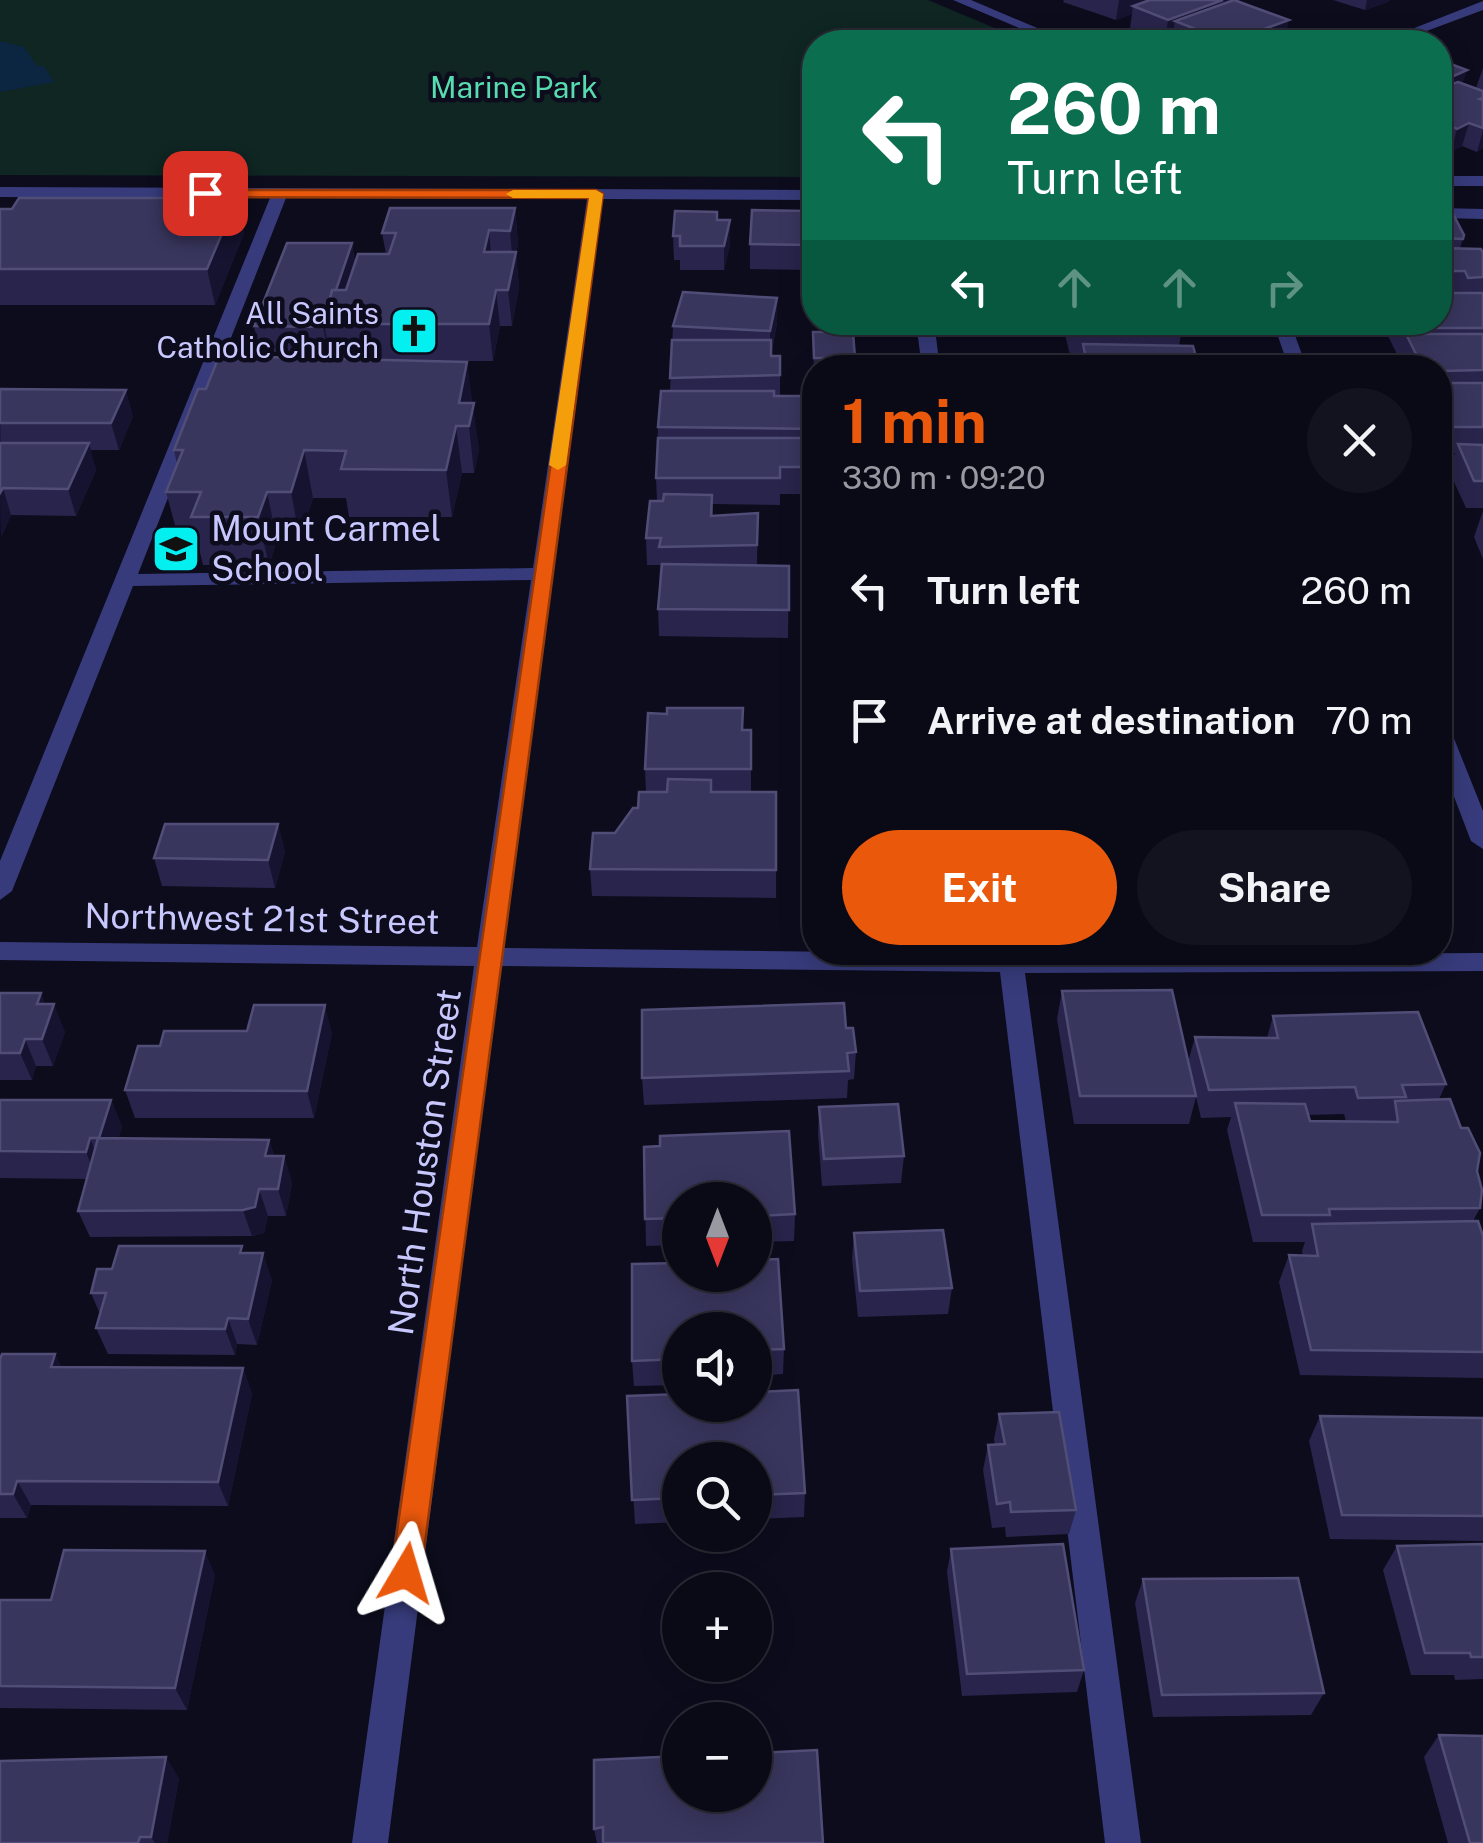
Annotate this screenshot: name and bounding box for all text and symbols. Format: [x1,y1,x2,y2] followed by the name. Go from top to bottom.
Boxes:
[1007,67,1221,150] text: 260 m
[430,69,598,105] park label: Marine Park
[842,70,972,200] icon: left
[163,151,248,236] pin
[1007,151,1183,204] text: Turn left
[178,166,233,221] icon: arrive
[942,260,997,315] icon: left
[1047,260,1102,315] icon: ahead
[1152,260,1207,315] icon: ahead
[1257,260,1312,315] icon: right
[156,295,379,365] place label: All Saints Catholic Church
[388,305,440,357] church icon: All Saints Catholic Church
[842,386,987,457] text: 1 min
[1307,388,1412,493] button: close
[842,459,1046,496] text: 330 m · 09:20
[211,508,441,589] place label: Mount Carmel School
[150,523,202,575] school or university icon: Mount Carmel School
[842,563,897,618] icon: left
[927,568,1081,613] text: Turn left
[1301,568,1412,613] text: 260 m
[842,693,897,748] icon: arrive
[927,698,1295,743] text: Arrive at destination
[1325,698,1413,743] text: 70 m
[842,830,1117,945] button: Exit
[1137,830,1412,945] button: Share
[84,895,440,942] street label: Northwest 21st Street
[380,986,469,1338] street label: North Houston Street
[662,1182,772,1292] north arrow
[662,1182,772,1812] map controls
[662,1312,772,1422] button: sound
[662,1442,772,1552] button: search
[354,1521,458,1625] position arrow
[662,1572,772,1682] button: +
[662,1702,772,1812] button: −

